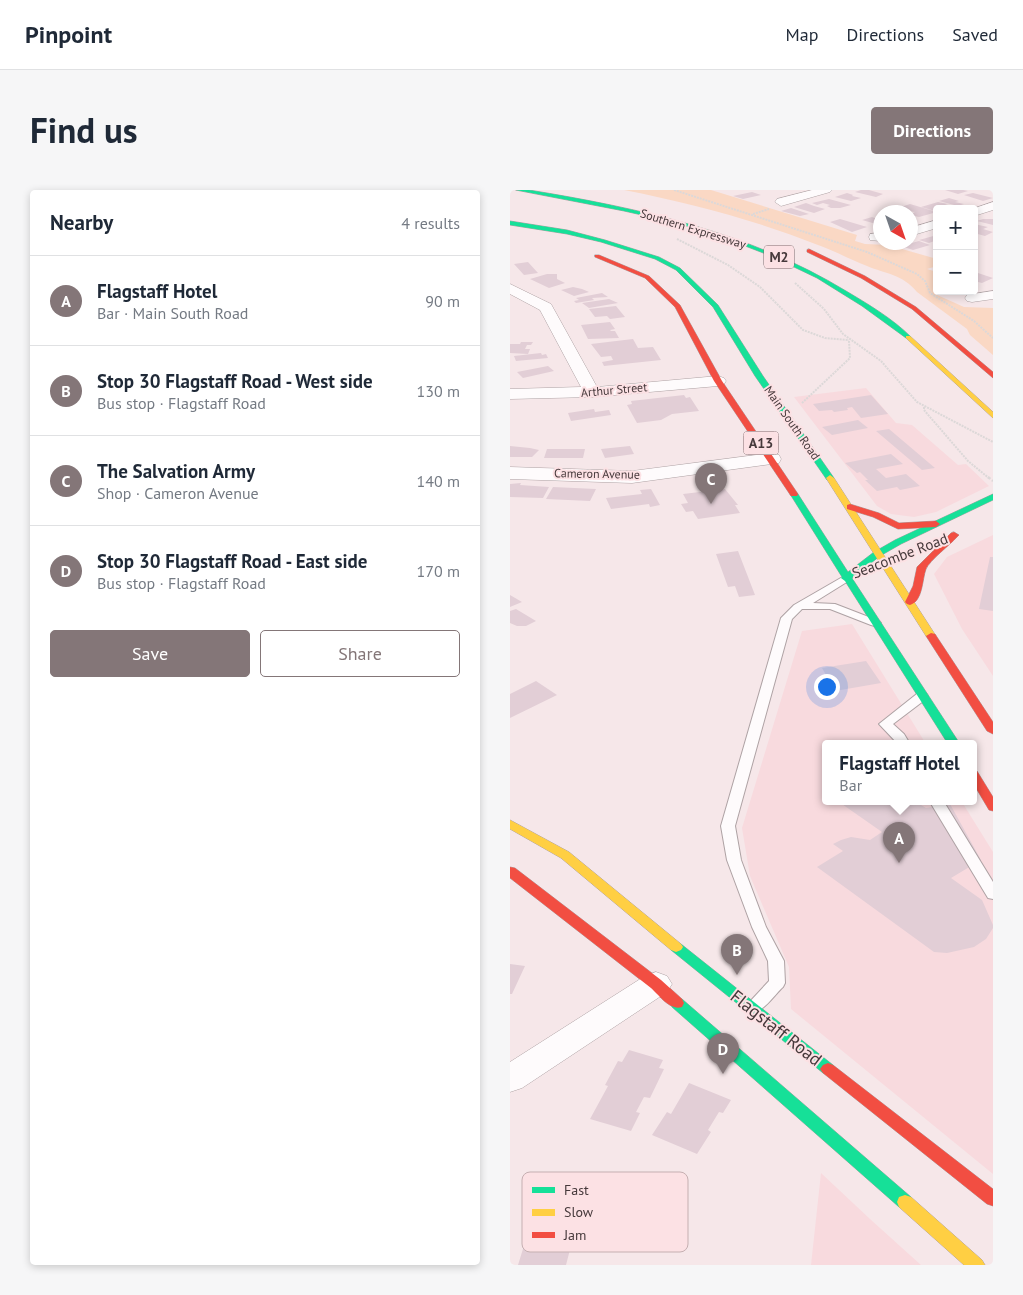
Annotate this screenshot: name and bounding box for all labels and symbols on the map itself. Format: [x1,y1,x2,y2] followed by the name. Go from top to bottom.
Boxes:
[639,205,748,252] street label: Southern Expressway
[873,205,918,250] north arrow
[764,246,794,268] road number: M2
[580,379,648,400] street label: Arthur Street
[761,383,823,463] street label: Main South Road
[744,432,778,454] road number: A13
[695,463,727,504] pin: C
[554,465,640,482] street label: Cameron Avenue
[849,529,950,583] street label: Seacombe Road
[814,674,840,700] your location
[883,822,915,863] pin: A
[721,934,753,975] pin: B
[726,985,827,1071] street label: Flagstaff Road
[707,1033,739,1074] pin: D
[522,1172,688,1252] legend
[564,1181,589,1199] text: Fast
[564,1203,594,1221] text: Slow
[563,1226,586,1244] text: Jam

